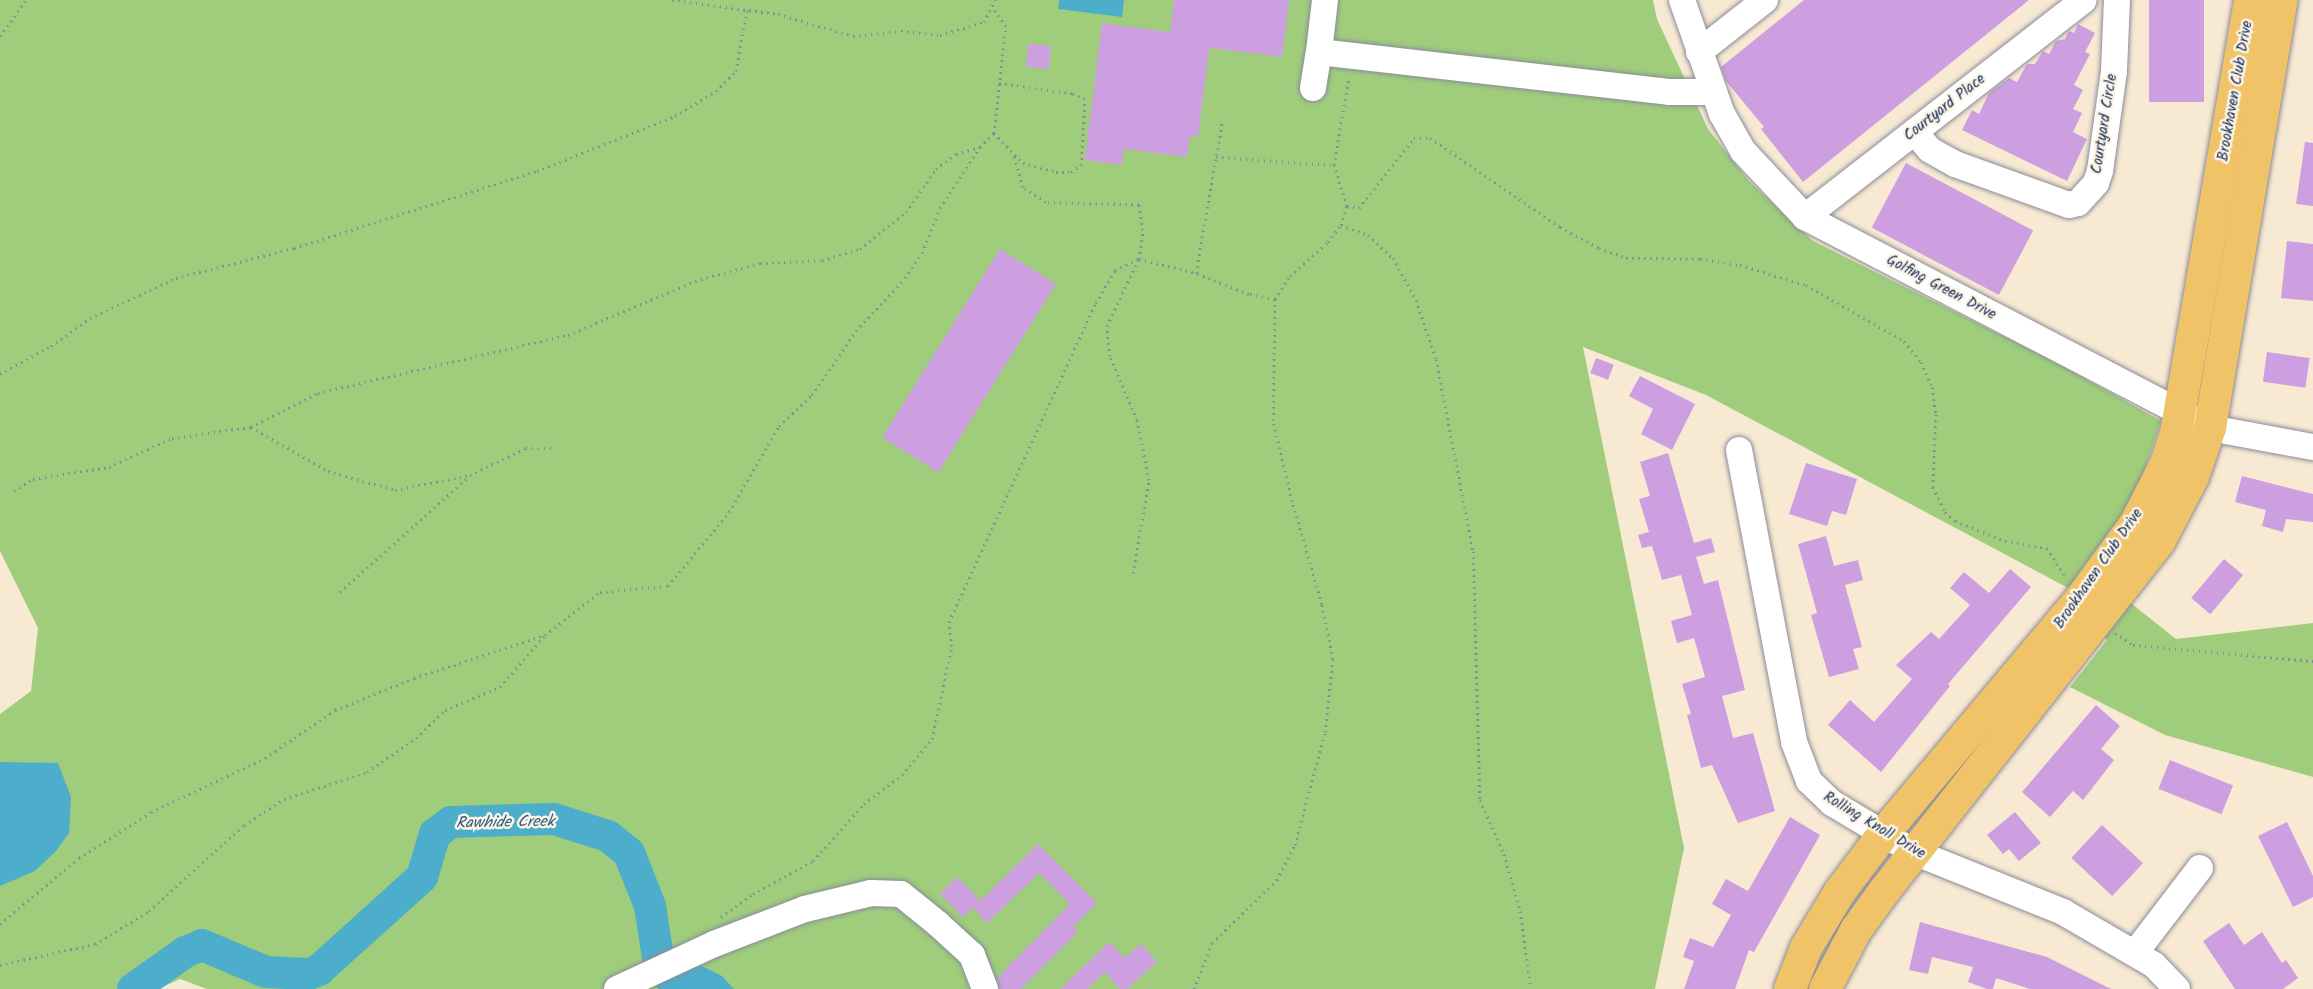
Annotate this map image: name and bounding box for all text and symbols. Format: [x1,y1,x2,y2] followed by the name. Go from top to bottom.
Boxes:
[2215,19,2257,163] street label: Brookhaven Club Drive
[1901,71,1989,145] street label: Courtyard Place
[2088,73,2122,175] street label: Courtyard Circle
[1883,252,1999,324] street label: Golfing Green Drive
[2051,506,2147,632] street label: Brookhaven Club Drive
[1820,788,1928,864] street label: Rolling Knoll Drive
[456,813,554,833] water label: Rawhide Creek

